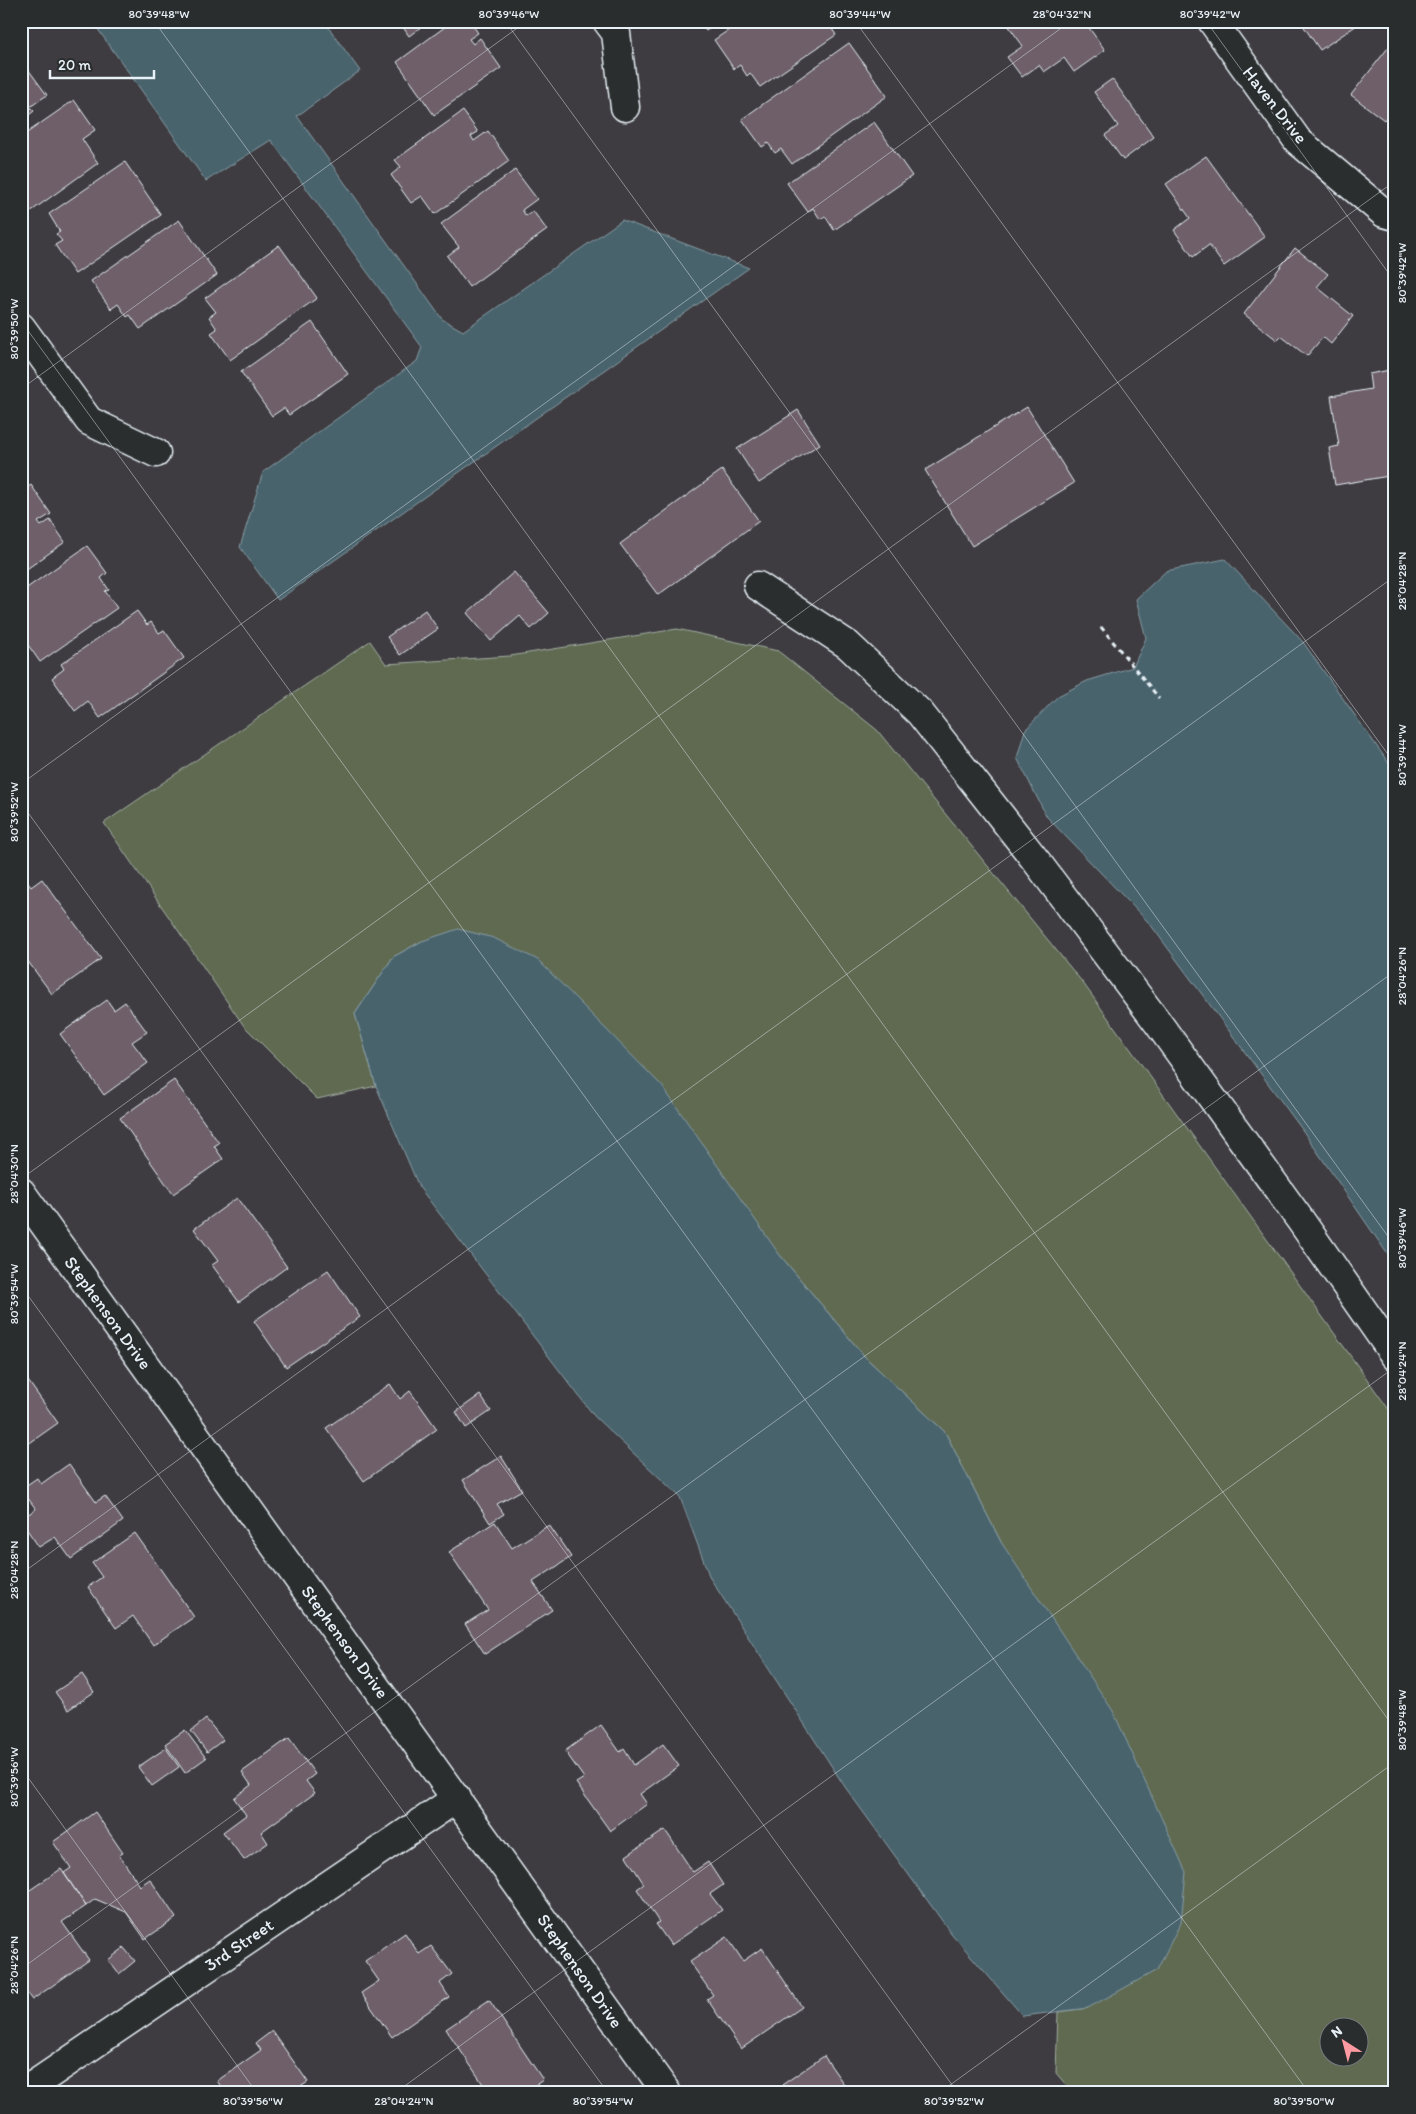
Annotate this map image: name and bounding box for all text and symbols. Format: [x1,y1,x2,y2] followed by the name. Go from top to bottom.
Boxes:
[129,7,190,21] text: 80°39'48"W
[479,7,539,21] text: 80°39'46"W
[829,7,891,21] text: 80°39'44"W
[1033,7,1091,21] text: 28°04'32"N
[1180,7,1240,21] text: 80°39'42"W
[50,48,154,80] scale bar
[58,56,92,74] text: 20 m
[1238,62,1312,148] street label: Haven Drive
[1395,243,1409,303] text: 80°39'42"W
[7,299,21,359] text: 80°39'50"W
[1395,552,1409,610] text: 28°04'28"N
[1395,724,1409,786] text: 80°39'44"W
[7,782,21,842] text: 80°39'52"W
[1395,947,1409,1005] text: 28°04'26"N
[7,1144,21,1204] text: 28°04'30"N
[1395,1208,1409,1268] text: 80°39'46"W
[60,1252,156,1374] street label: Stephenson Drive
[7,1264,21,1324] text: 80°39'54"W
[1395,1341,1409,1401] text: 28°04'24"N
[7,1541,21,1599] text: 28°04'28"N
[297,1581,393,1703] street label: Stephenson Drive
[1395,1690,1409,1751] text: 80°39'48"W
[7,1747,21,1807] text: 80°39'56"W
[532,1910,628,2032] street label: Stephenson Drive
[200,1914,278,1976] street label: 3rd Street
[7,1936,21,1994] text: 28°04'26"N
[1318,2016,1368,2066] north arrow
[1328,2022,1345,2042] text: N
[223,2094,283,2108] text: 80°39'56"W
[374,2094,434,2108] text: 28°04'24"N
[573,2094,633,2108] text: 80°39'54"W
[924,2094,984,2108] text: 80°39'52"W
[1274,2094,1334,2108] text: 80°39'50"W

